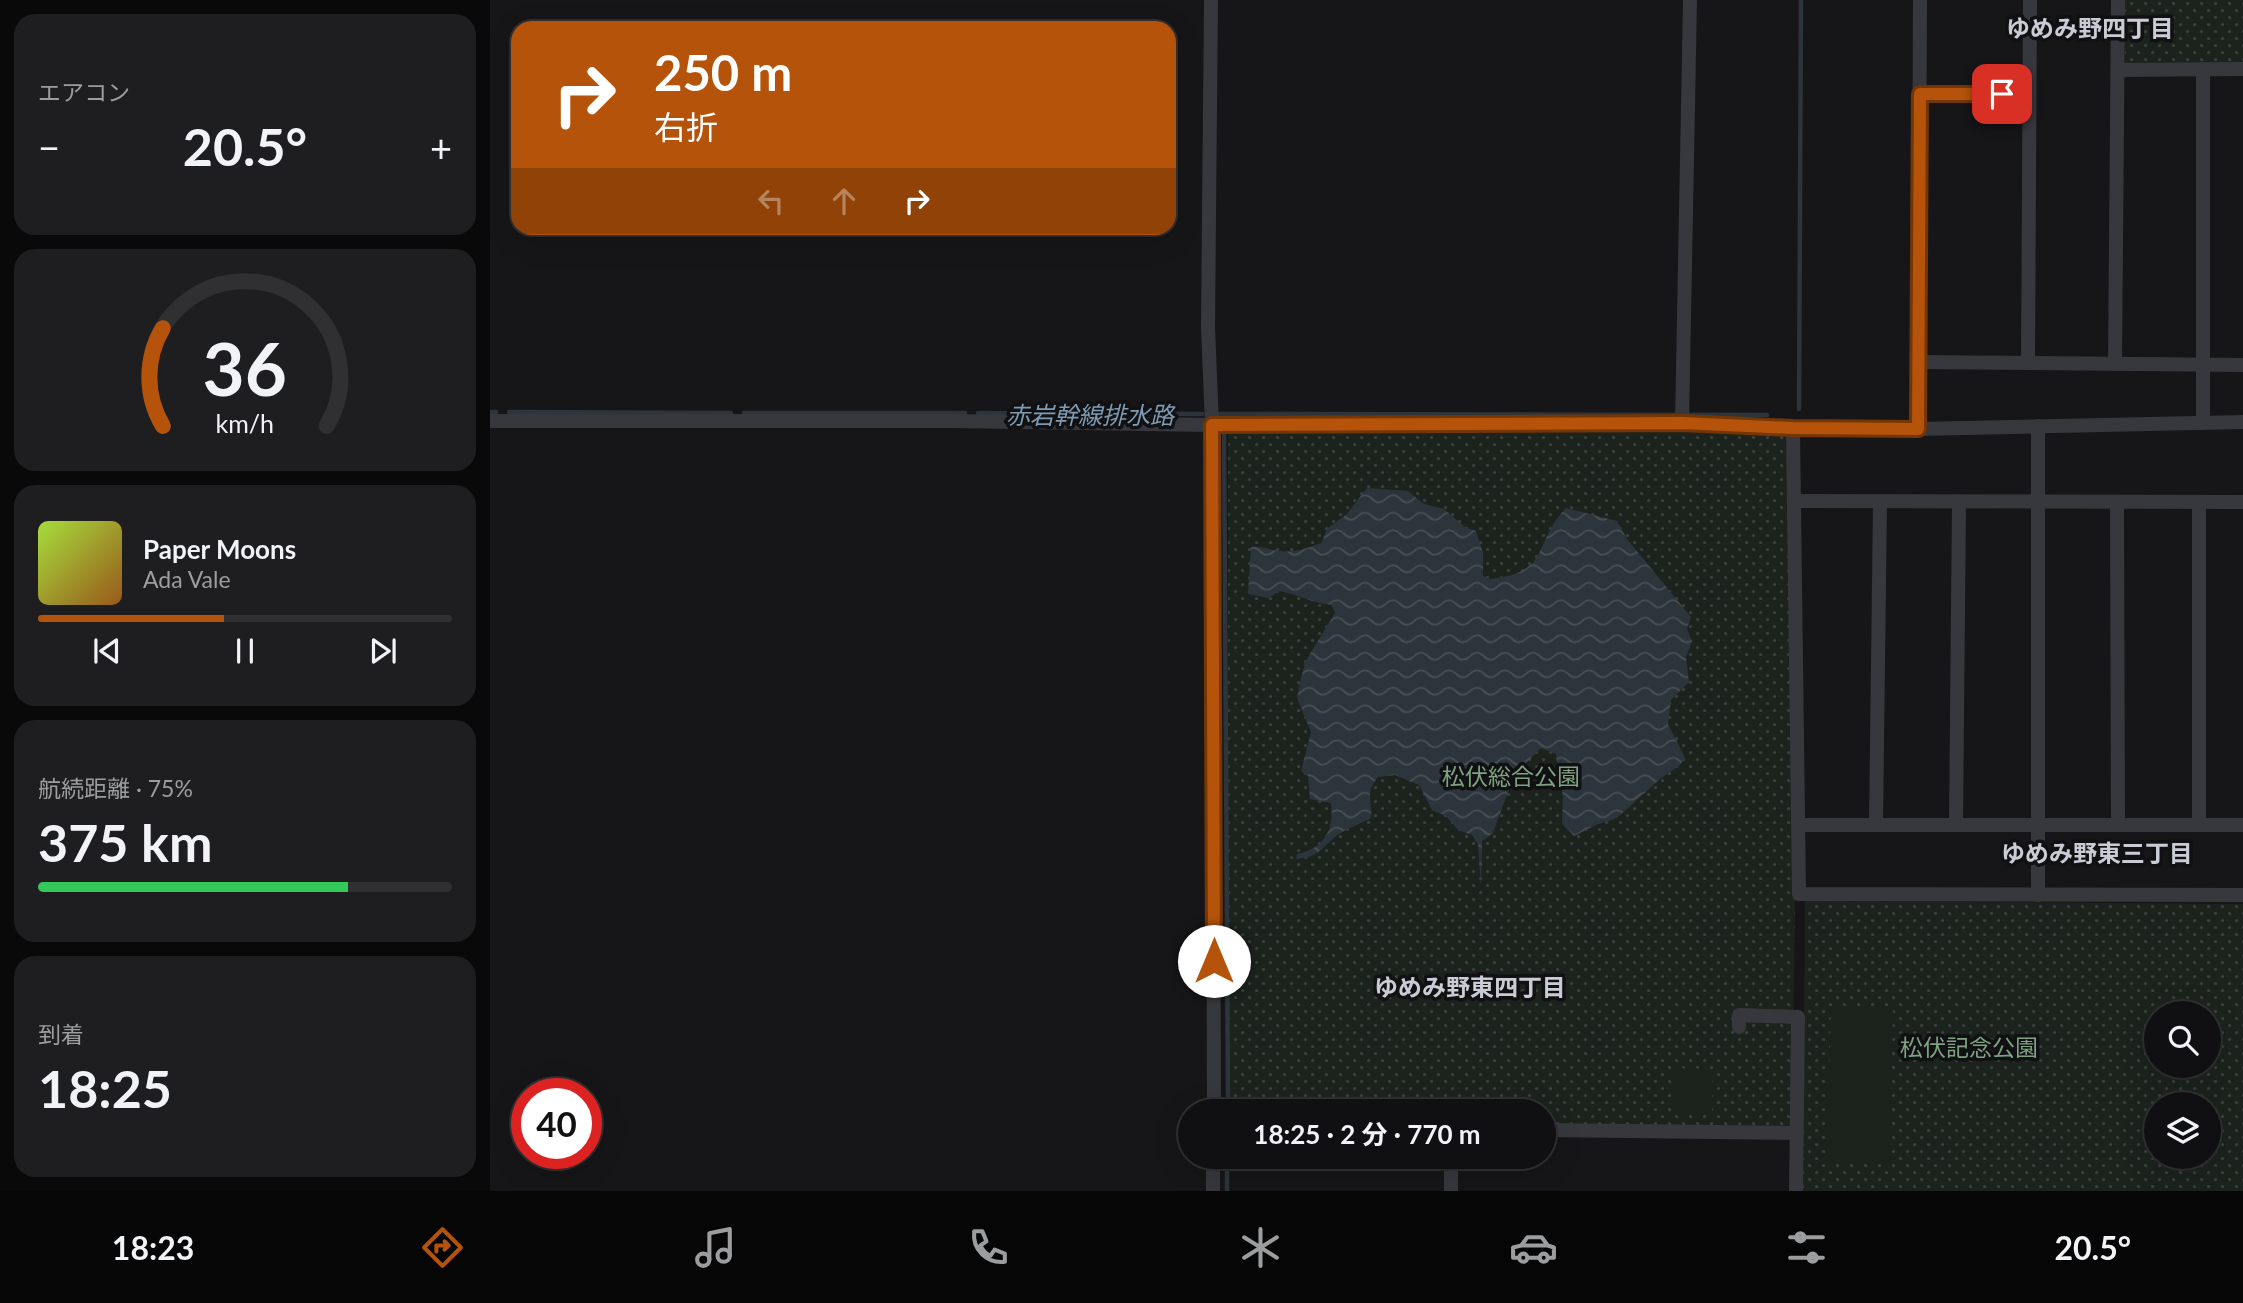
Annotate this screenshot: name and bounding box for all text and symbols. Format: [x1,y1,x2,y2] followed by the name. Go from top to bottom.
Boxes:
[2006,13,2174,42] district label: ゆめみ野四丁目
[654,43,792,101] text: 250 m
[539,49,630,140] icon: right
[1972,64,2032,124] pin
[1983,75,2021,113] icon: arrive
[38,78,130,106] text: エアコン
[654,107,718,146] text: 右折
[183,115,307,177] text: 20.5°
[38,124,60,170] text: −
[430,124,452,170] text: +
[752,182,790,220] icon: left
[825,182,863,220] icon: ahead
[898,182,936,220] icon: right
[203,325,287,413] text: 36
[1006,400,1176,429] water label: 赤岩幹線排水路
[216,408,274,438] text: km/h
[143,533,296,565] text: Paper Moons
[143,565,231,593] text: Ada Vale
[88,632,126,670] icon: previous
[226,632,264,670] icon: pause
[364,632,402,670] icon: next
[1442,762,1580,790] park label: 松伏総合公園
[38,774,193,802] text: 航続距離 · 75%
[38,811,212,873] text: 375 km
[2001,838,2193,867] district label: ゆめみ野東三丁目
[1177,924,1251,998] position arrow
[1374,972,1566,1001] district label: ゆめみ野東四丁目
[2144,1001,2221,1169] map controls
[2144,1001,2221,1078] button: search
[38,1020,84,1048] text: 到着
[1900,1033,2038,1061] park label: 松伏記念公園
[38,1057,172,1119] text: 18:25
[511,1078,602,1169] speed limit sign: 40
[2144,1092,2221,1169] button: layers
[1253,1118,1481,1150] text: 18:25 · 2 分 · 770 m
[418,1223,467,1272] icon: directions
[691,1223,740,1272] icon: music
[964,1223,1013,1272] icon: phone
[1236,1223,1285,1272] icon: climate
[1509,1223,1558,1272] icon: car
[1782,1223,1831,1272] icon: filters
[112,1228,194,1267] text: 18:23
[2054,1228,2131,1267] text: 20.5°

